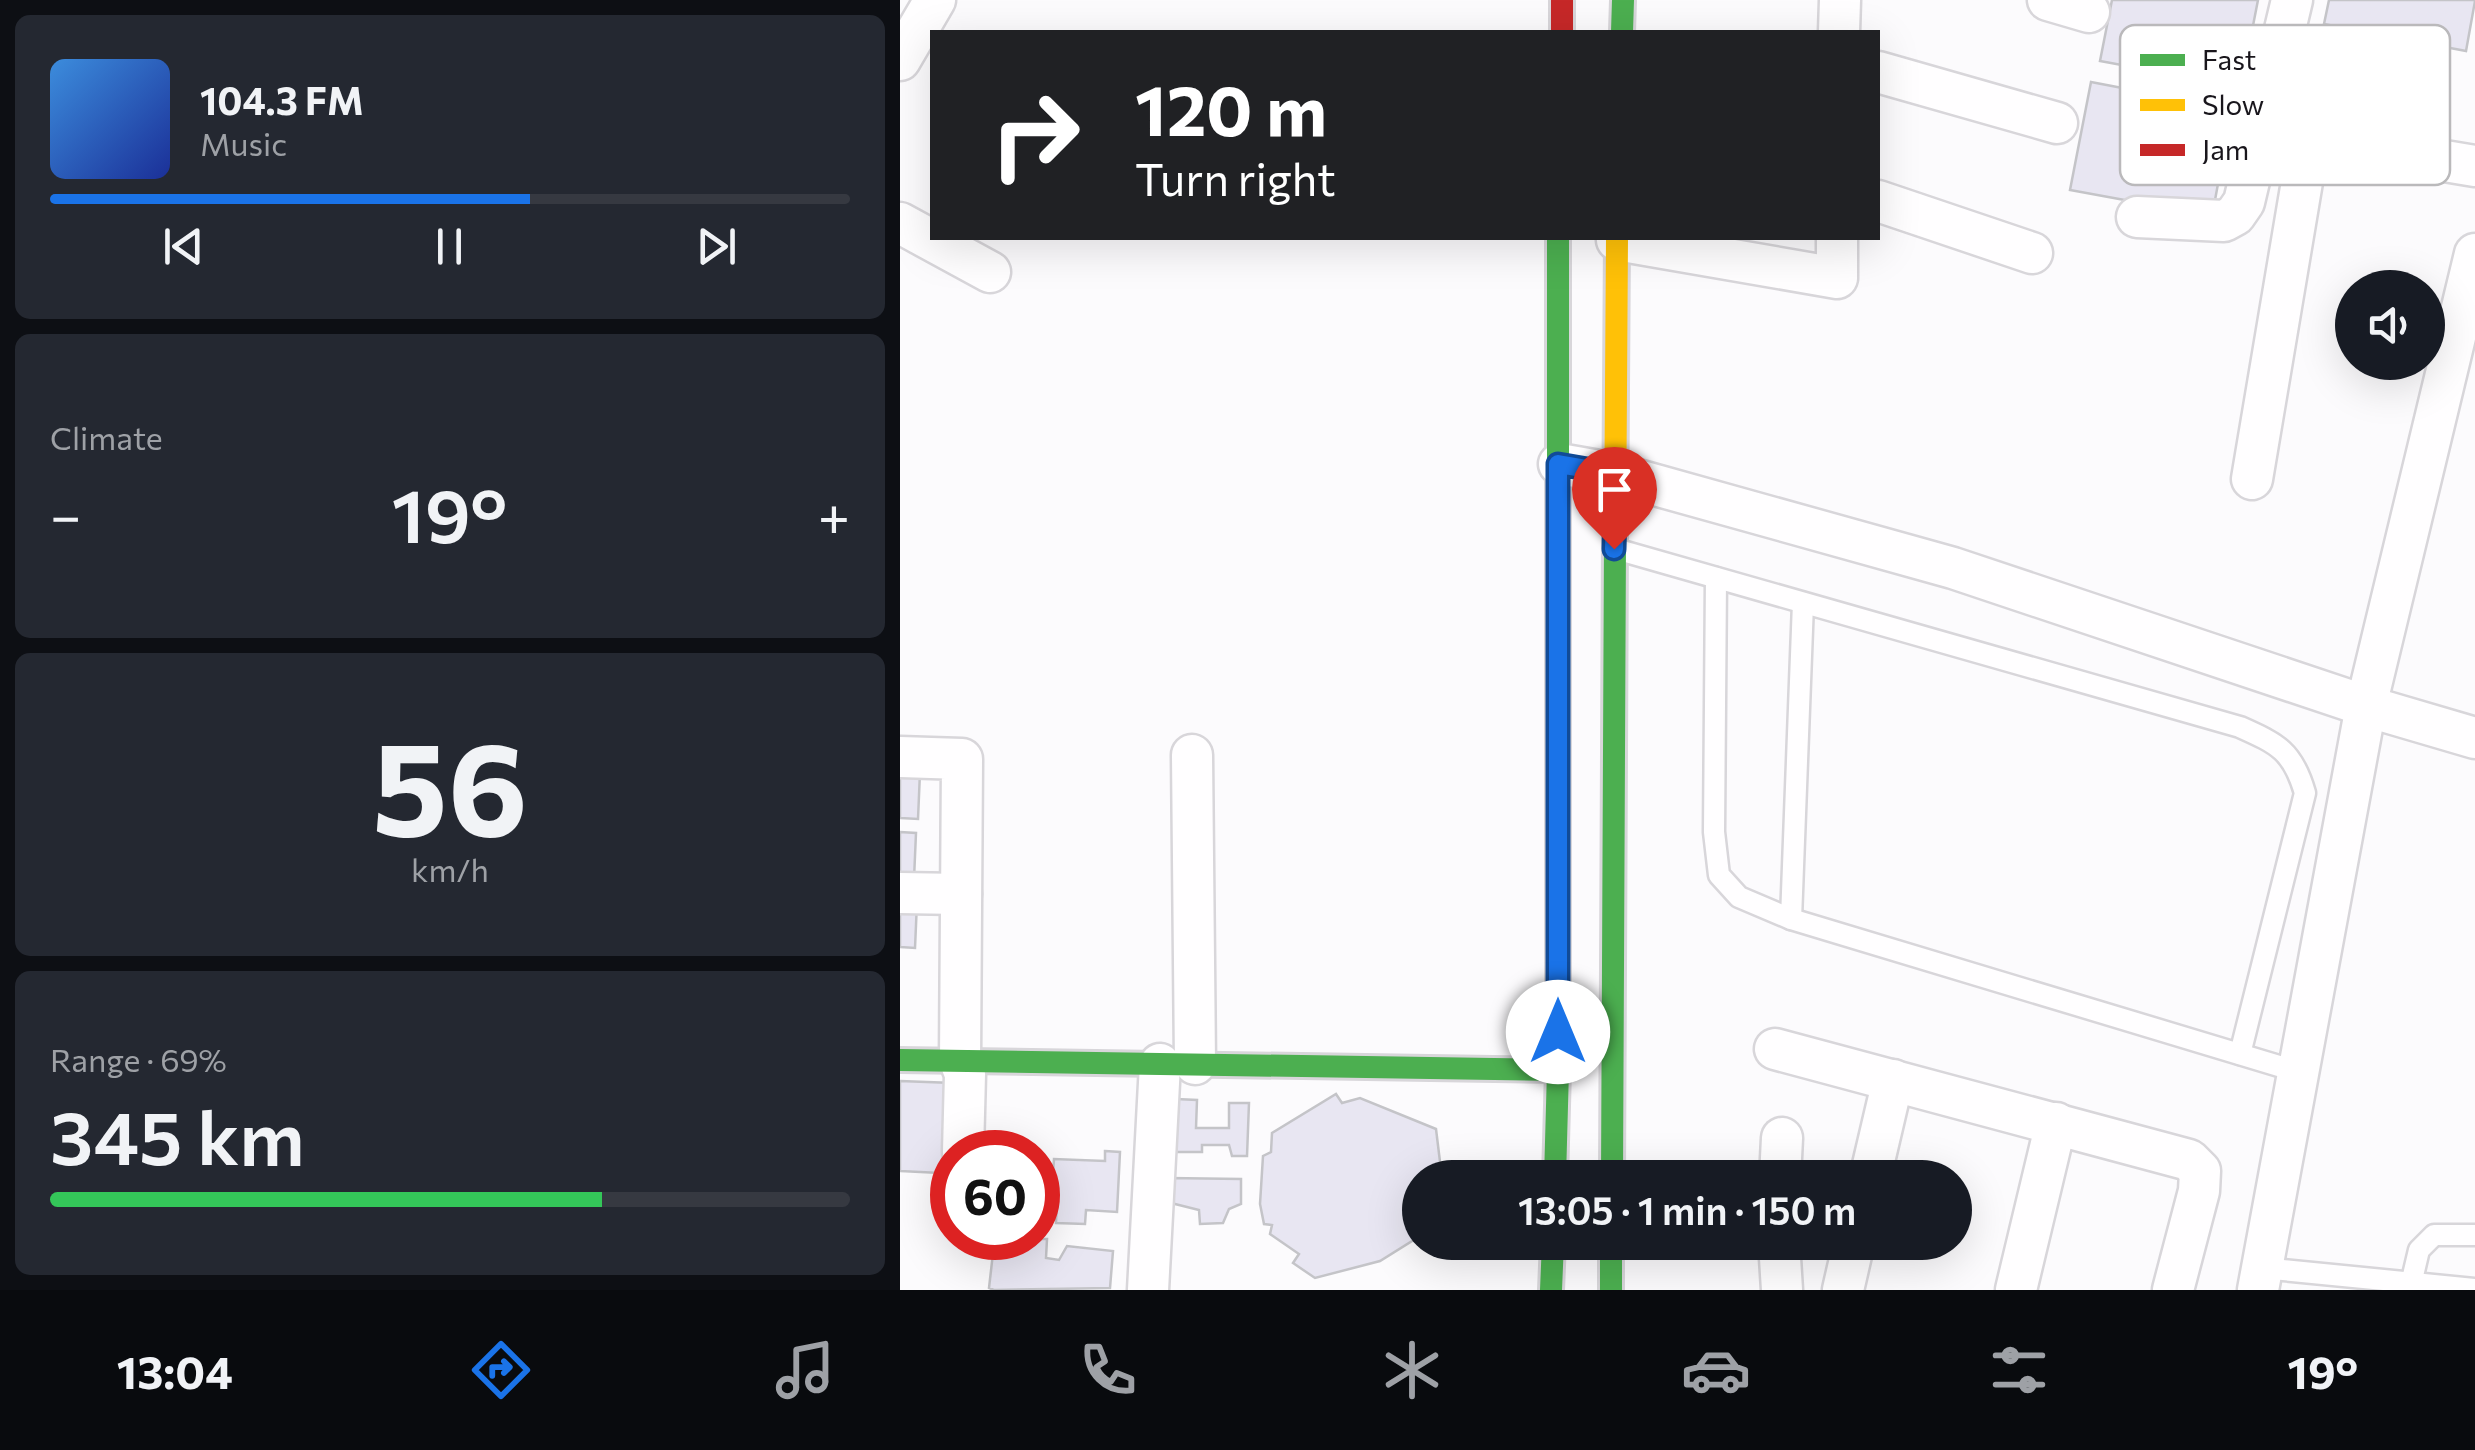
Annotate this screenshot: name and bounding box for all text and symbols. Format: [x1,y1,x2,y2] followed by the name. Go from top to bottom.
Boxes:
[2120,25,2450,185] legend
[2202,42,2256,76] text: Fast
[1135,65,1327,150] text: 120 m
[970,70,1100,200] icon: right
[200,76,364,123] text: 104.3 FM
[2202,87,2264,121] text: Slow
[200,123,287,163] text: Music
[2202,132,2249,166] text: Jam
[1135,150,1336,205] text: Turn right
[156,219,211,274] icon: previous
[422,219,477,274] icon: pause
[689,219,744,274] icon: next
[2335,270,2445,380] map controls
[2335,270,2445,380] button: sound
[50,417,163,457] text: Climate
[1572,447,1657,550] pin
[1587,462,1642,517] icon: arrive
[391,467,507,558] text: 19°
[50,480,81,547] text: −
[818,480,850,547] text: +
[372,704,528,863] text: 56
[411,849,489,889] text: km/h
[1506,980,1610,1084] position arrow
[50,1039,227,1079] text: Range · 69%
[50,1089,305,1180] text: 345 km
[930,1130,1060,1260] speed limit sign: 60
[1518,1186,1856,1233] text: 13:05 · 1 min · 150 m
[466,1335,536,1405] icon: directions
[770,1335,840,1405] icon: music
[1073,1335,1143,1405] icon: phone
[1377,1335,1447,1405] icon: climate
[1681,1335,1751,1405] icon: car
[1984,1335,2054,1405] icon: filters
[117,1343,233,1398] text: 13:04
[2288,1343,2358,1398] text: 19°

